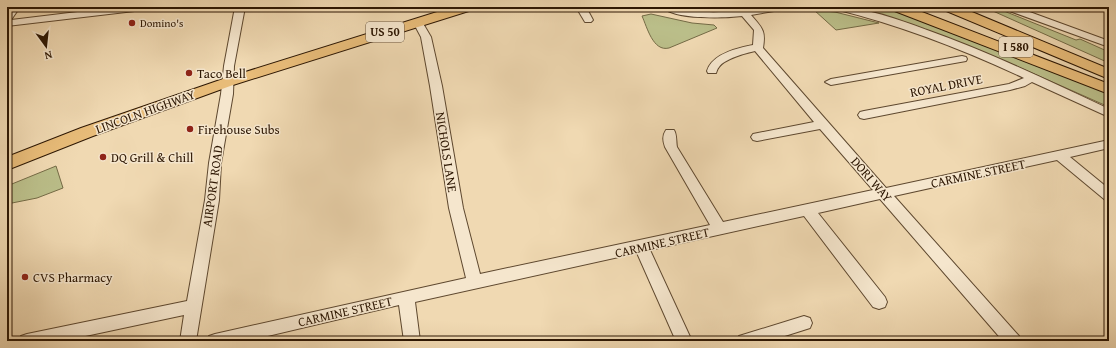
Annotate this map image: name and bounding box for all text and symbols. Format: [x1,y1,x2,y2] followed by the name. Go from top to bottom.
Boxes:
[140,15,183,31] place label: Domino's
[127,18,137,28] marker: Domino's
[366,22,404,42] road number: US 50
[26,26,66,66] north arrow
[999,37,1033,57] road number: I 580
[42,47,54,65] text: N
[197,64,246,83] place label: Taco Bell
[184,68,194,78] marker: Taco Bell
[908,69,984,102] street label: ROYAL DRIVE
[93,85,198,138] street label: LINCOLN HIGHWAY
[431,111,462,194] street label: NICHOLS LANE
[198,120,280,139] place label: Firehouse Subs
[185,124,195,134] marker: Firehouse Subs
[197,144,228,228] street label: AIRPORT ROAD
[111,148,194,167] place label: DQ Grill & Chill
[98,152,108,162] marker: DQ Grill & Chill
[846,152,897,206] street label: DORI WAY
[929,154,1028,193] street label: CARMINE STREET
[613,222,712,263] street label: CARMINE STREET
[33,268,113,287] place label: CVS Pharmacy
[20,272,30,282] marker: CVS Pharmacy
[296,291,395,332] street label: CARMINE STREET

